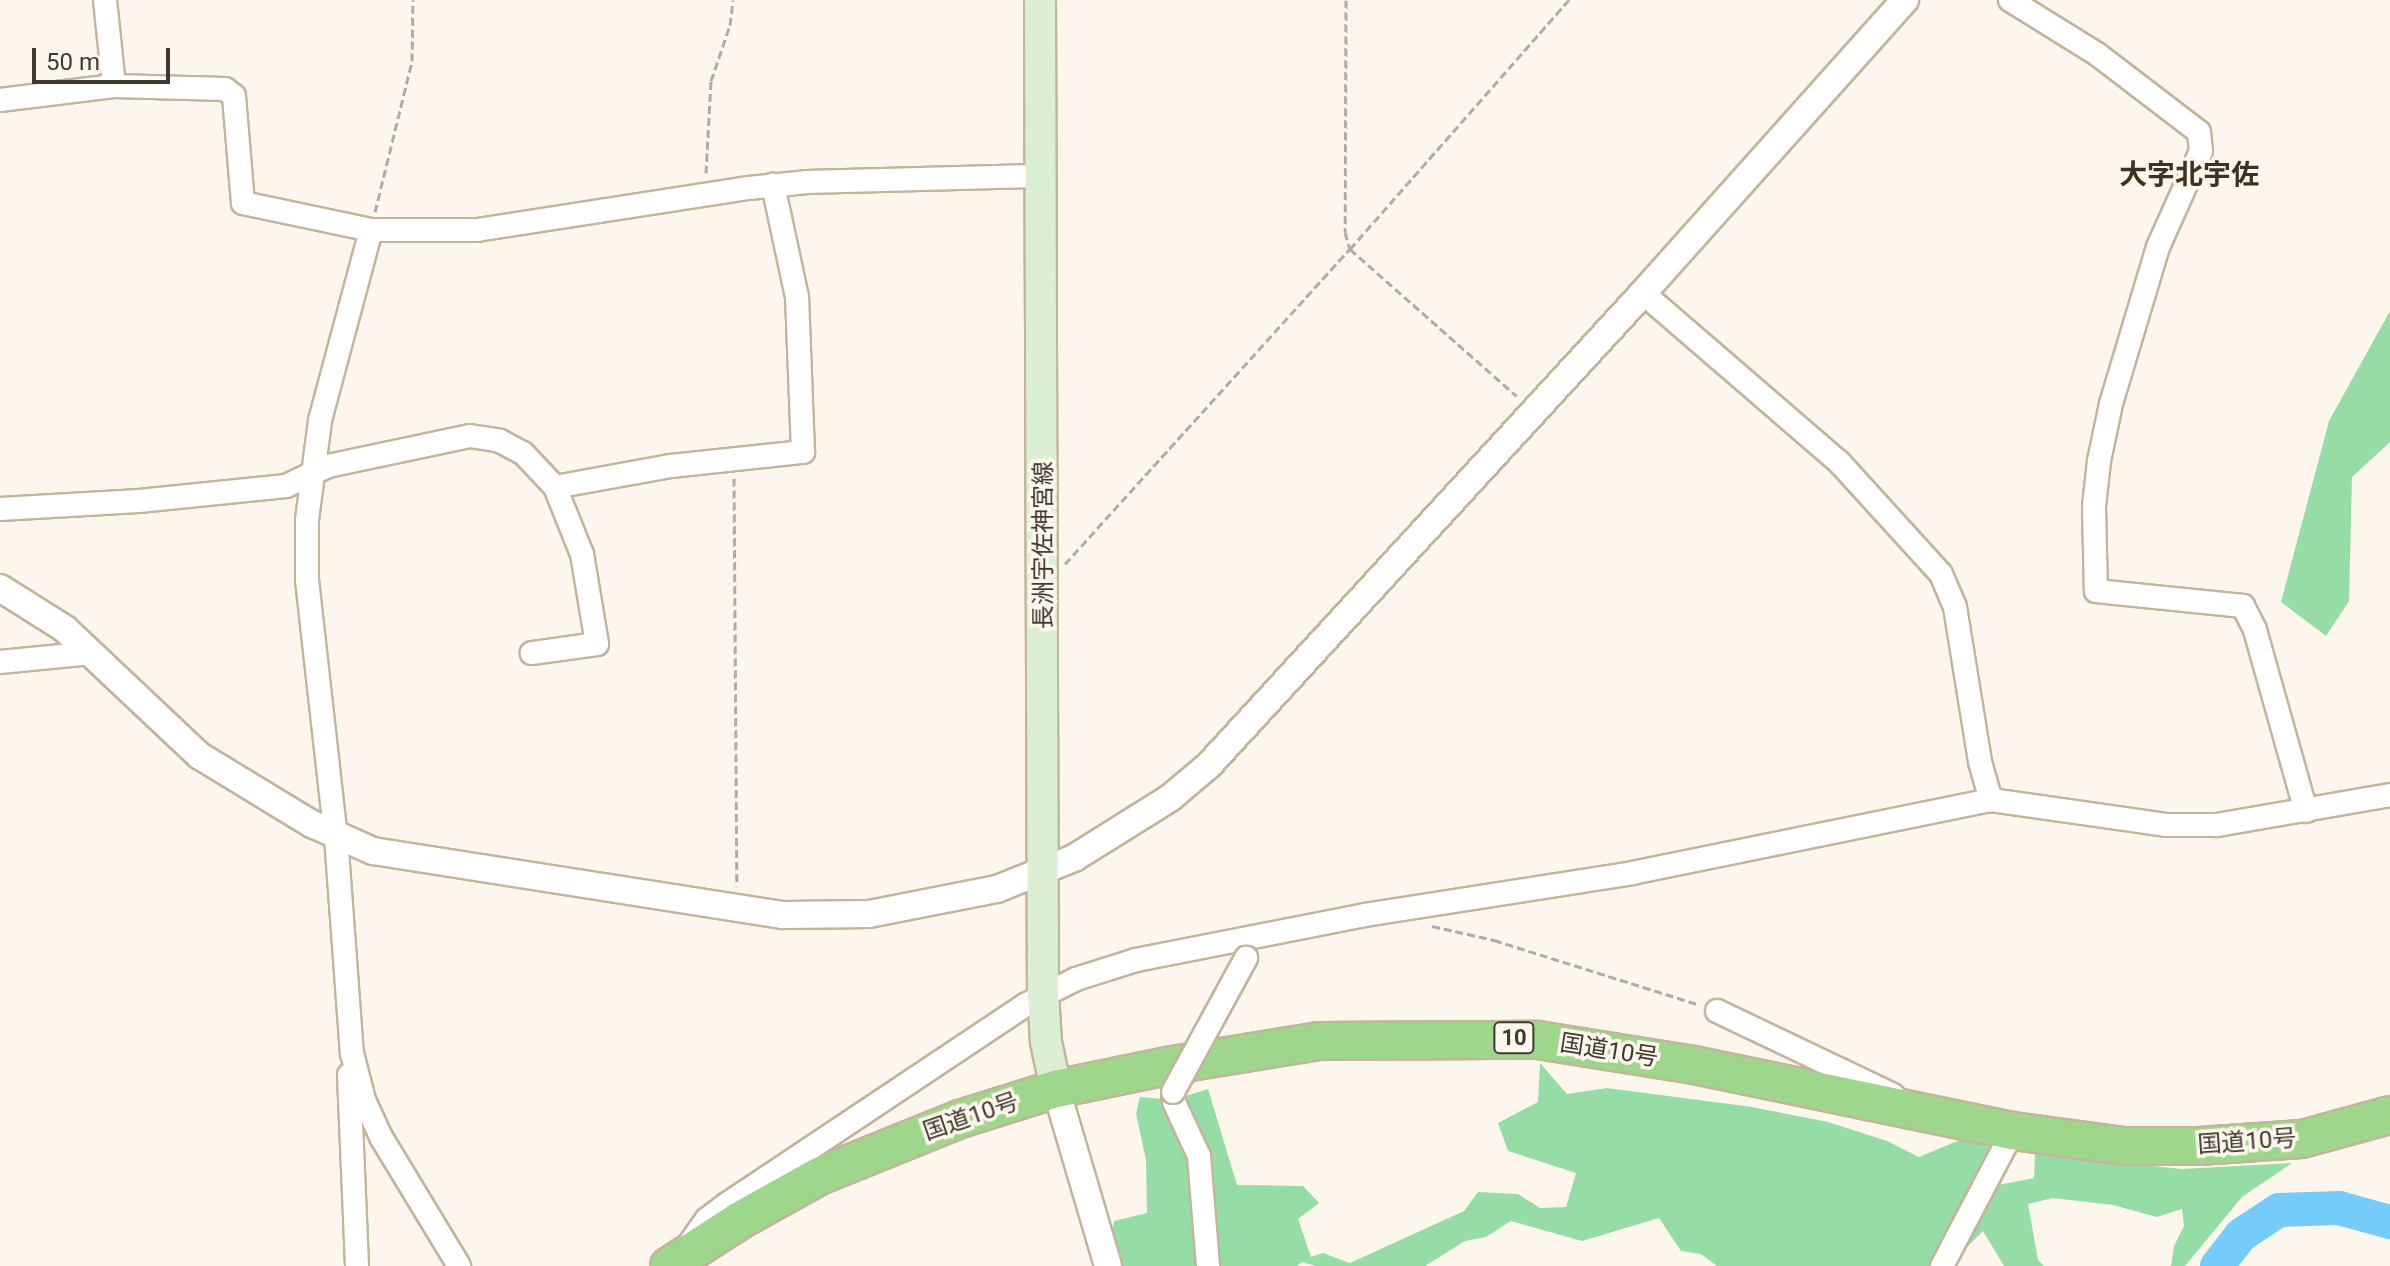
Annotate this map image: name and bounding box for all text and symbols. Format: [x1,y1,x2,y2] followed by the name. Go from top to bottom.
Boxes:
[36,32,174,82] scale bar
[46,48,100,76] text: 50 m
[2119,158,2259,192] district label: 大字北宇佐
[1030,461,1058,629] street label: 長洲宇佐神宮線
[1492,1020,1536,1056] road number: 10
[1558,1029,1660,1073] street label: 国道10号
[920,1087,1022,1147] street label: 国道10号
[2197,1124,2297,1160] street label: 国道10号

